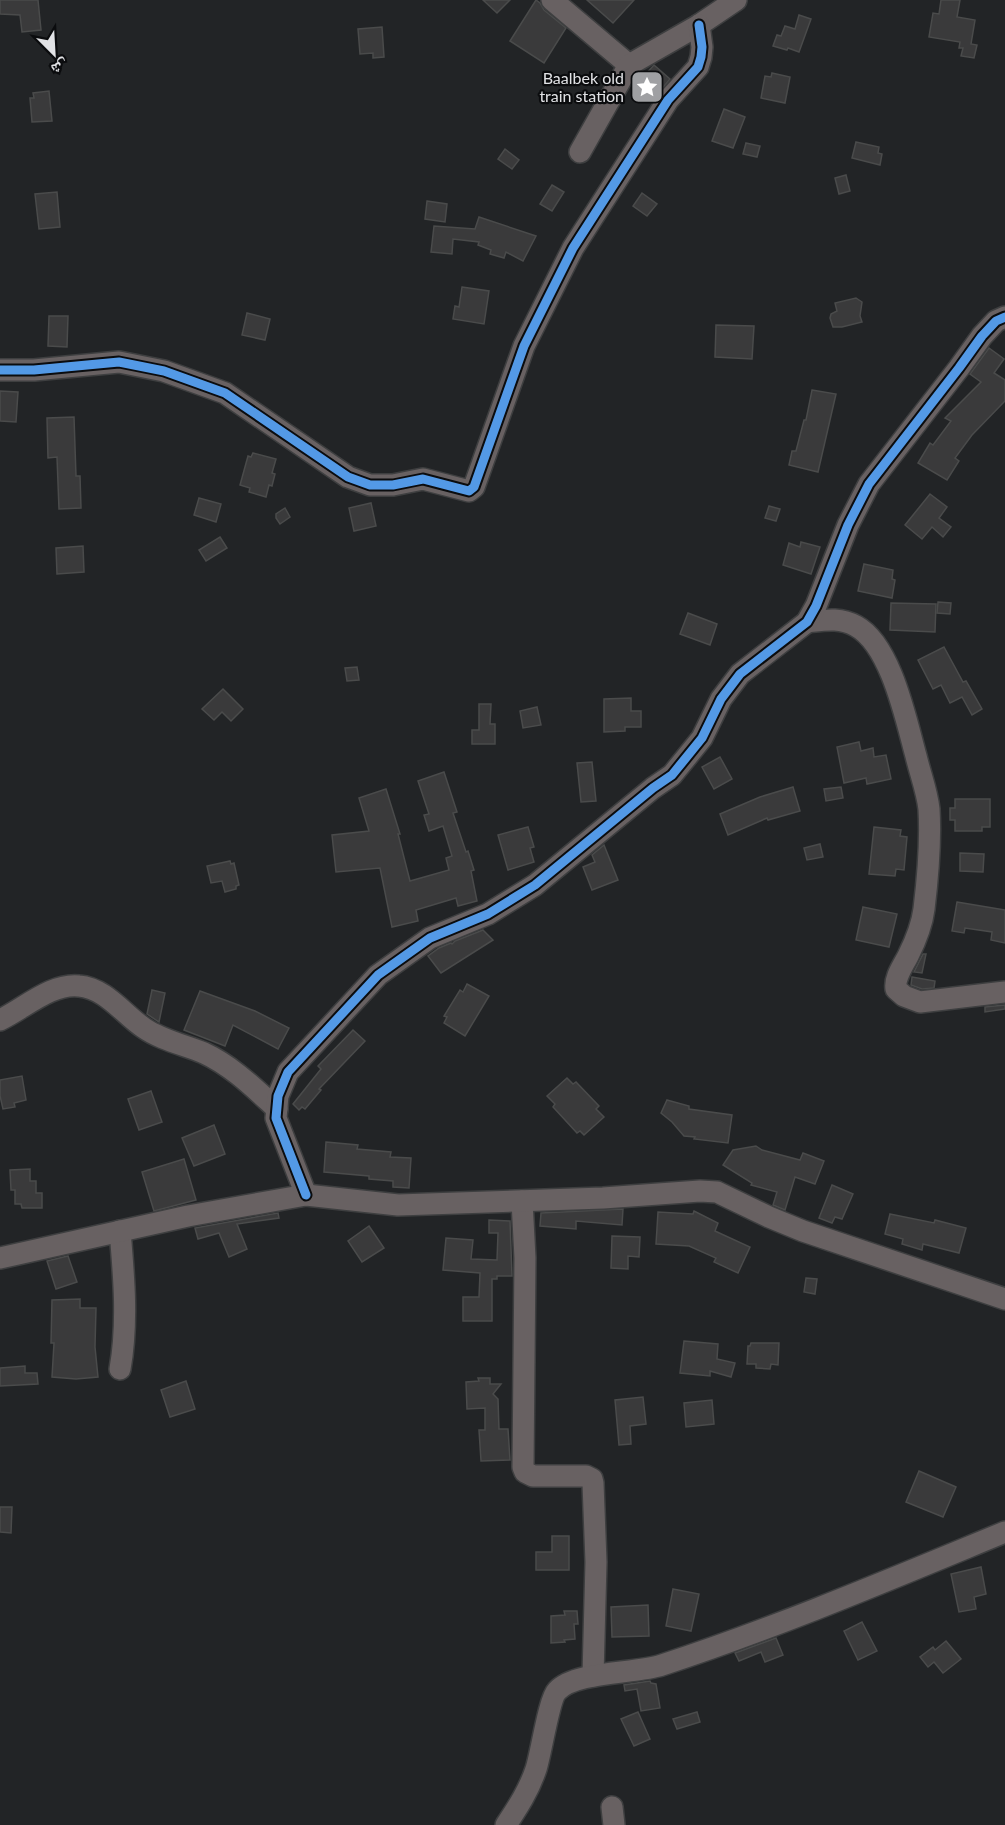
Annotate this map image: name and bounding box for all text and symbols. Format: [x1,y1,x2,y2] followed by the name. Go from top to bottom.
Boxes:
[24,24,84,84] north arrow
[48,55,72,80] text: ش
[539,68,624,105] place label: Baalbek old train station
[629,69,665,105] place icon: Baalbek old train station

